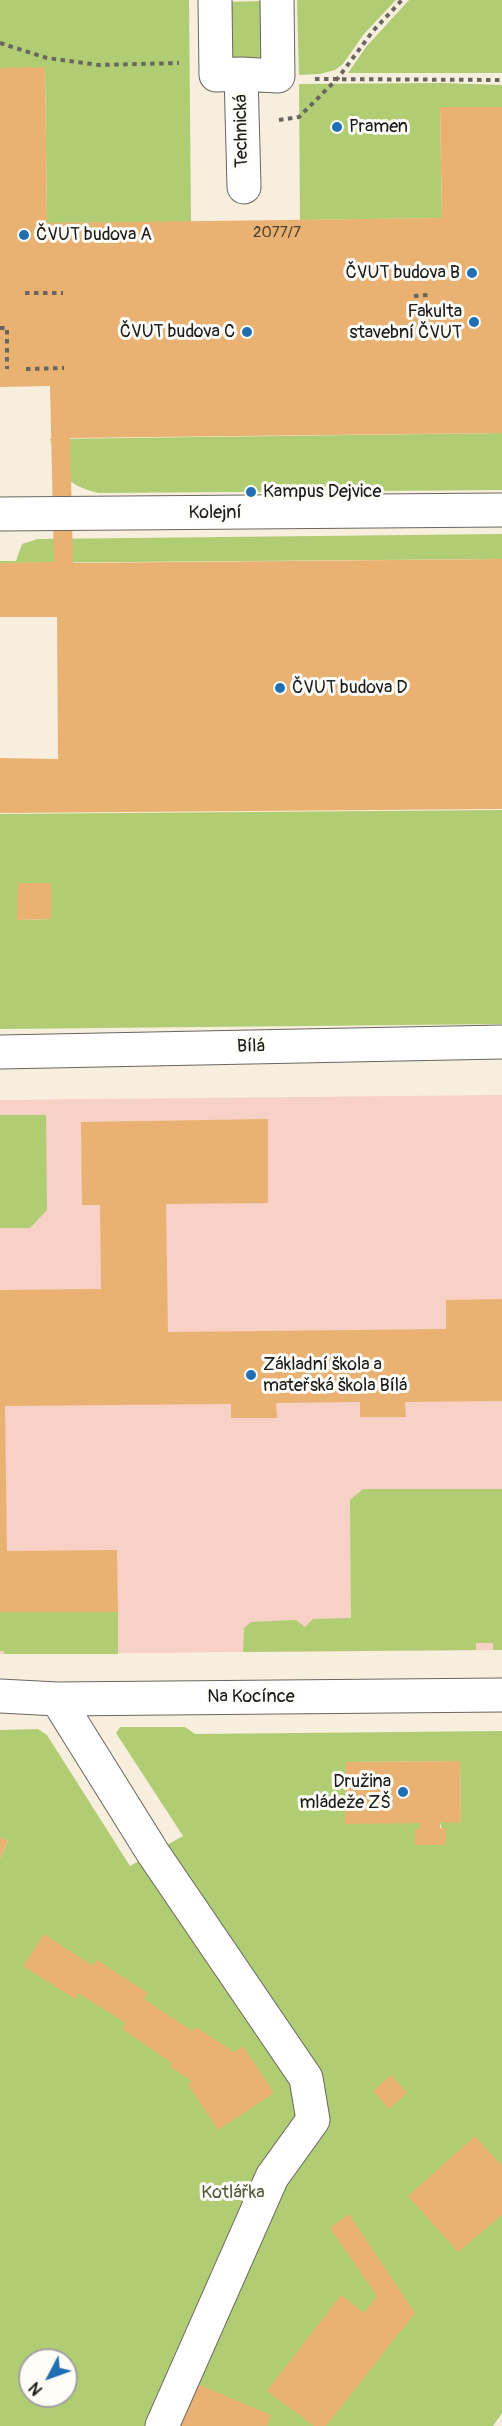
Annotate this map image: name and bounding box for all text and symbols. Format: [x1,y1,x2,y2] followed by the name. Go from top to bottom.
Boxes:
[231,94,253,168] street label: Technická
[349,116,408,138] place label: Pramen
[330,120,344,134] marker: Pramen
[36,224,152,246] place label: ČVUT budova A
[253,224,301,242] house number: 2077/7
[17,228,31,242] marker: ČVUT budova A
[346,262,460,284] place label: ČVUT budova B
[465,266,479,280] marker: ČVUT budova B
[349,301,462,344] place label: Fakulta stavební ČVUT
[467,315,481,329] marker: Fakulta stavební ČVUT
[120,321,235,343] place label: ČVUT budova C
[240,325,254,339] marker: ČVUT budova C
[263,481,381,503] place label: Kampus Dejvice
[244,485,258,499] marker: Kampus Dejvice
[188,502,242,524] street label: Kolejní
[292,677,408,699] place label: ČVUT budova D
[273,681,287,695] marker: ČVUT budova D
[237,1036,265,1058] street label: Bílá
[263,1354,408,1396] place label: Základní škola a mateřská škola Bílá
[244,1368,258,1382] marker: Základní škola a mateřská škola Bílá
[207,1686,295,1708] street label: Na Kocínce
[299,1771,391,1814] place label: Družina mládeže ZŠ
[396,1785,410,1799] marker: Družina mládeže ZŠ
[201,2182,265,2204] park label: Kotlářka
[18,2348,78,2408] north arrow
[25,2378,47,2399] text: N

